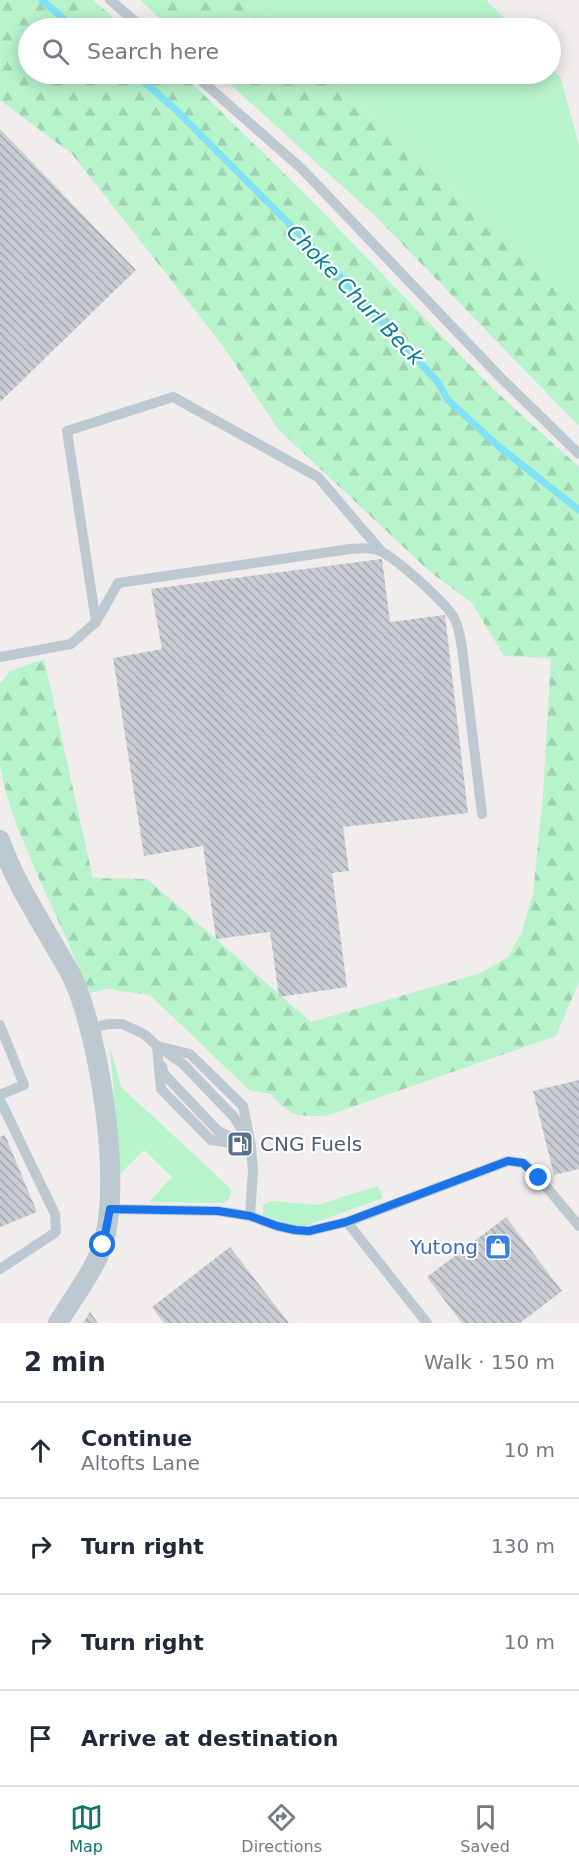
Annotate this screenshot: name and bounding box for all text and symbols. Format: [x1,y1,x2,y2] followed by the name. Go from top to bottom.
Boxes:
[18,18,561,84] search box
[39,35,72,68] icon: search
[87,39,219,64] text: Search here
[282,220,429,371] water label: Choke Churl Beck
[225,1129,255,1159] fuel station icon: CNG Fuels
[260,1132,362,1156] place label: CNG Fuels
[525,1164,551,1190] route end
[89,1231,115,1257] route start
[483,1232,513,1262] shop icon: Yutong
[409,1235,478,1259] place label: Yutong
[24,1347,106,1377] text: 2 min
[424,1350,555,1374] text: Walk · 150 m
[81,1426,192,1451] text: Continue
[24,1434,57,1467] icon: ahead
[504,1438,555,1462] text: 10 m
[81,1451,200,1475] text: Altofts Lane
[24,1530,57,1563] icon: right
[81,1534,204,1559] text: Turn right
[491,1534,555,1558] text: 130 m
[24,1626,57,1659] icon: right
[81,1630,204,1655] text: Turn right
[504,1630,555,1654] text: 10 m
[24,1722,57,1755] icon: arrive
[81,1726,338,1751] text: Arrive at destination
[69,1801,103,1856] tab: Map
[241,1801,322,1856] tab: Directions
[460,1801,510,1856] tab: Saved

